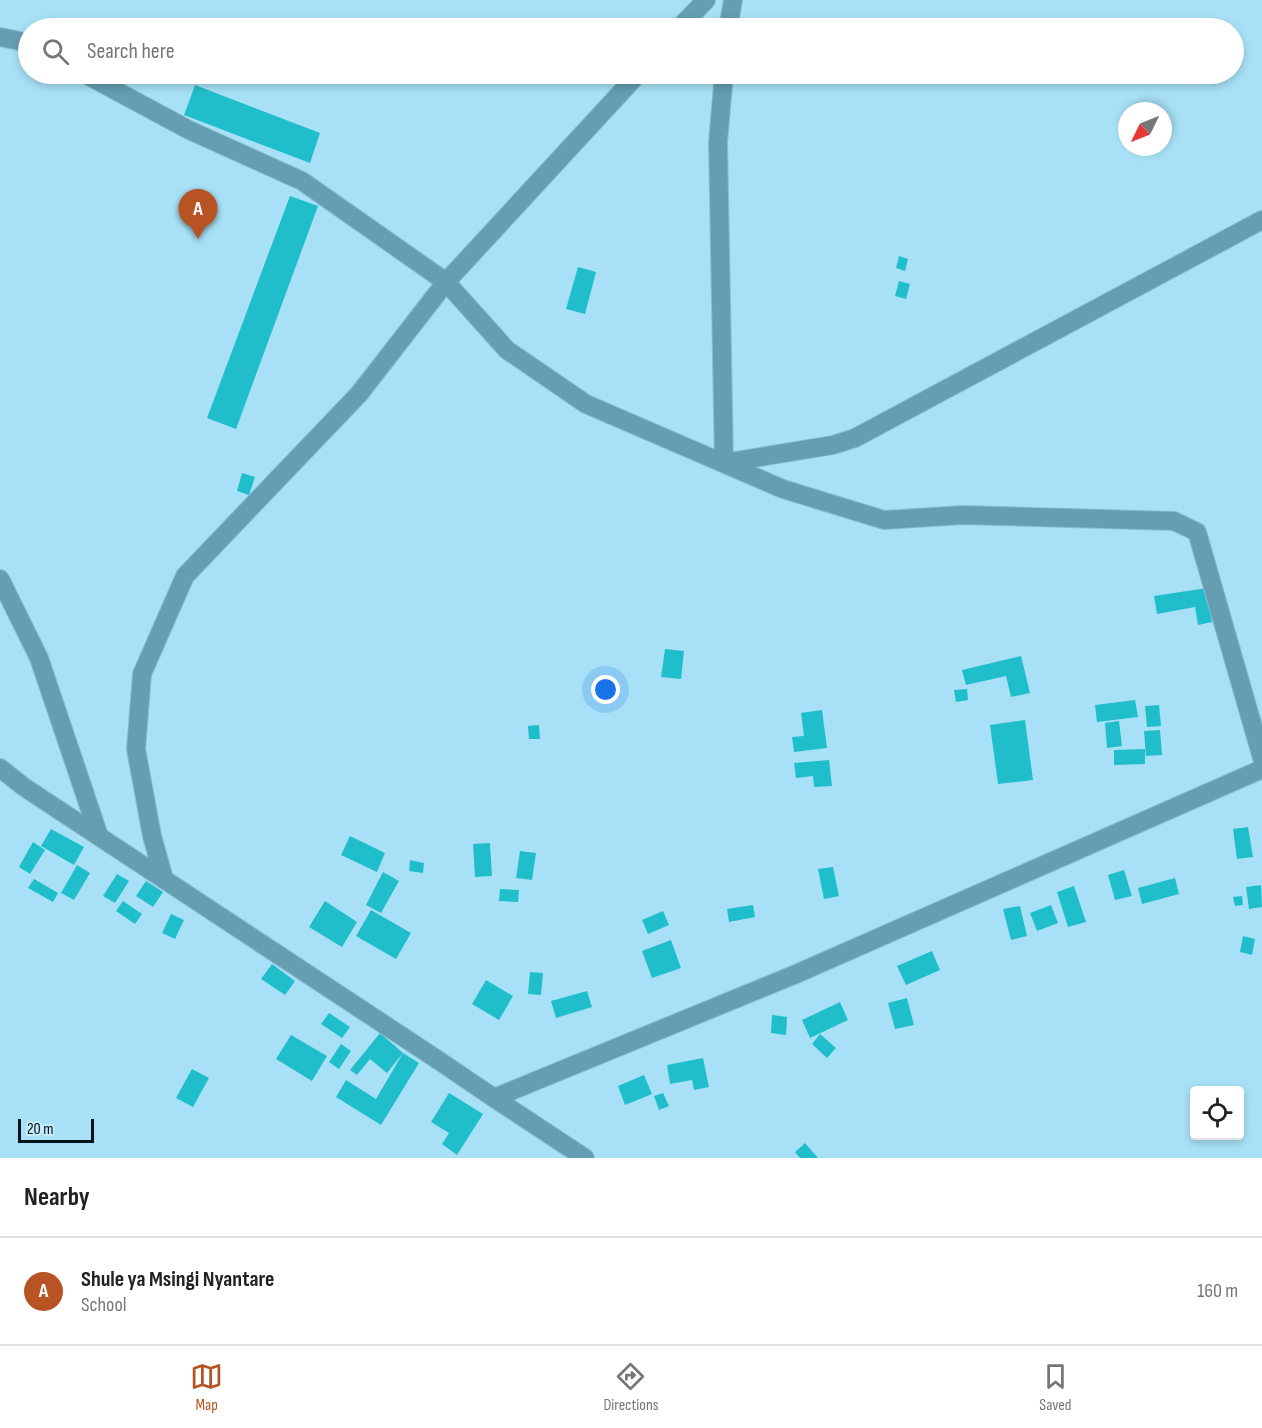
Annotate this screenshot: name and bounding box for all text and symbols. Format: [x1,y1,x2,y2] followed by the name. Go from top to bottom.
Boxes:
[18,18,1244,84] search box
[39,35,72,68] icon: search
[87,38,174,65] text: Search here
[1118,102,1172,156] north arrow
[178,190,218,239] pin: A
[591,675,620,704] your location
[1190,1086,1244,1140] map controls
[1190,1086,1244,1140] button: locate
[18,1116,94,1144] scale bar
[27,1120,54,1139] text: 20 m
[24,1182,90,1213] text: Nearby
[81,1266,274,1293] text: Shule ya Msingi Nyantare
[39,1279,48,1303] text: A
[1197,1279,1238,1303] text: 160 m
[81,1293,126,1317] text: School
[190,1360,223,1415] tab: Map
[603,1360,659,1415] tab: Directions
[1039,1360,1072,1415] tab: Saved

